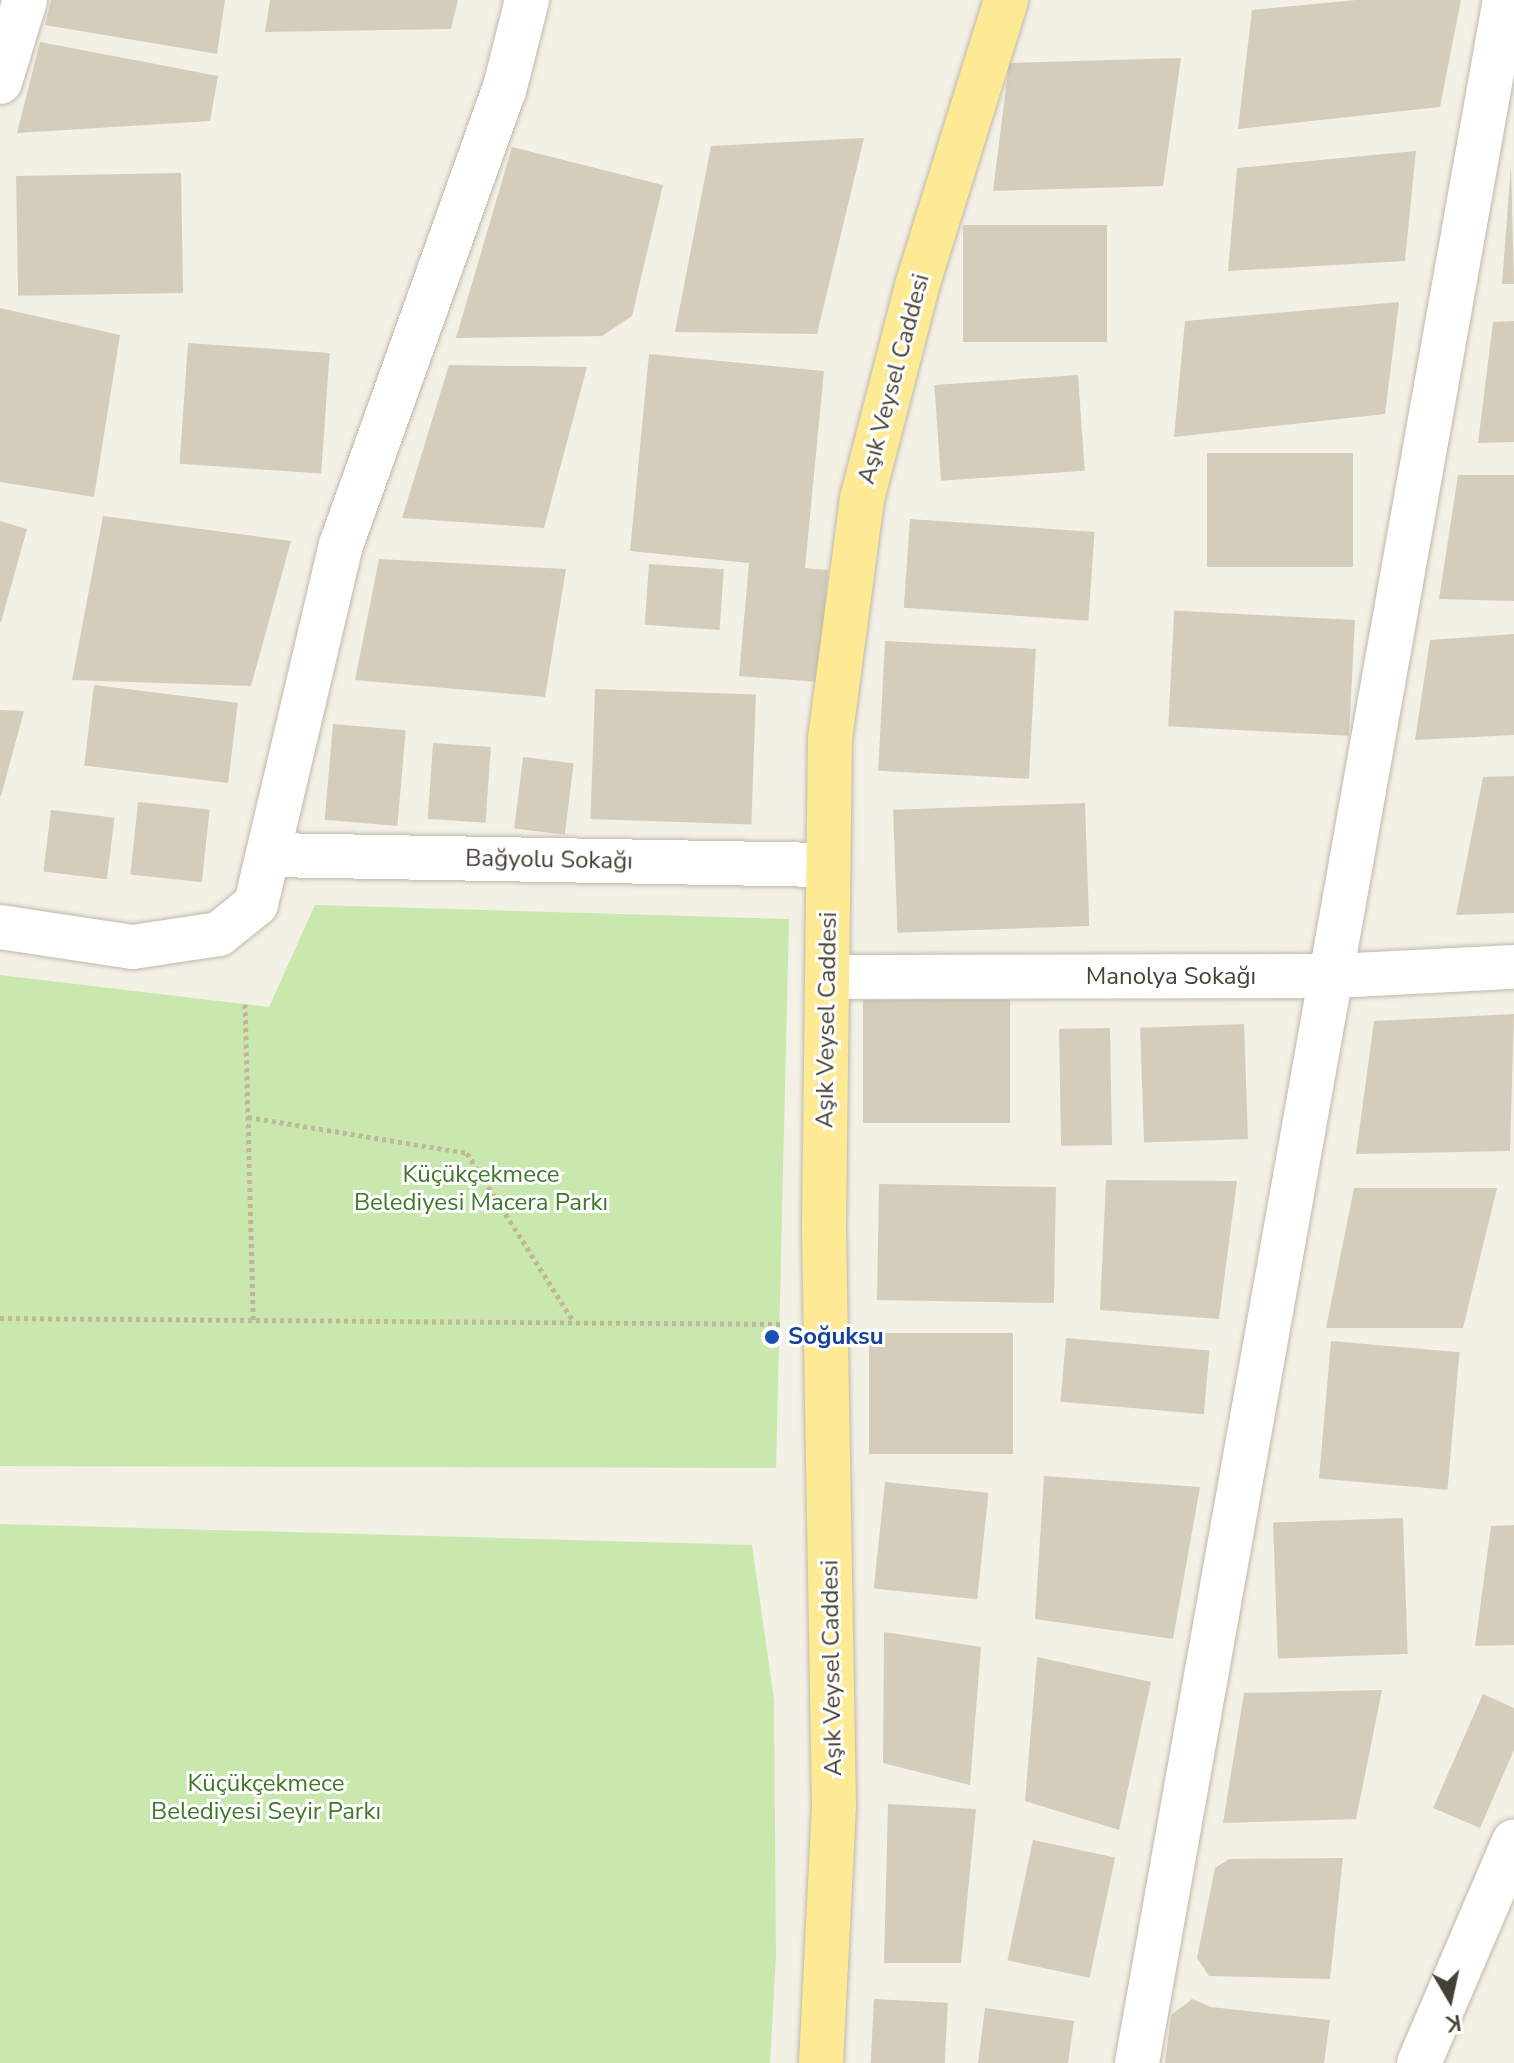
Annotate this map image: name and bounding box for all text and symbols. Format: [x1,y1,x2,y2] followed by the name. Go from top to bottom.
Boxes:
[852,271,936,487] street label: Aşık Veysel Caddesi
[465,844,633,876] street label: Bağyolu Sokağı
[811,912,843,1128] street label: Aşık Veysel Caddesi
[1086,963,1256,991] street label: Manolya Sokağı
[354,1161,608,1217] park label: Küçükçekmece Belediyesi Macera Parkı
[788,1323,884,1351] place label: Soğuksu
[763,1328,781,1346] marker: Soğuksu
[816,1560,848,1776] street label: Aşık Veysel Caddesi
[151,1770,381,1826] park label: Küçükçekmece Belediyesi Seyir Parkı
[1410,1959,1490,2039] north arrow
[1444,2007,1463,2039] text: K

